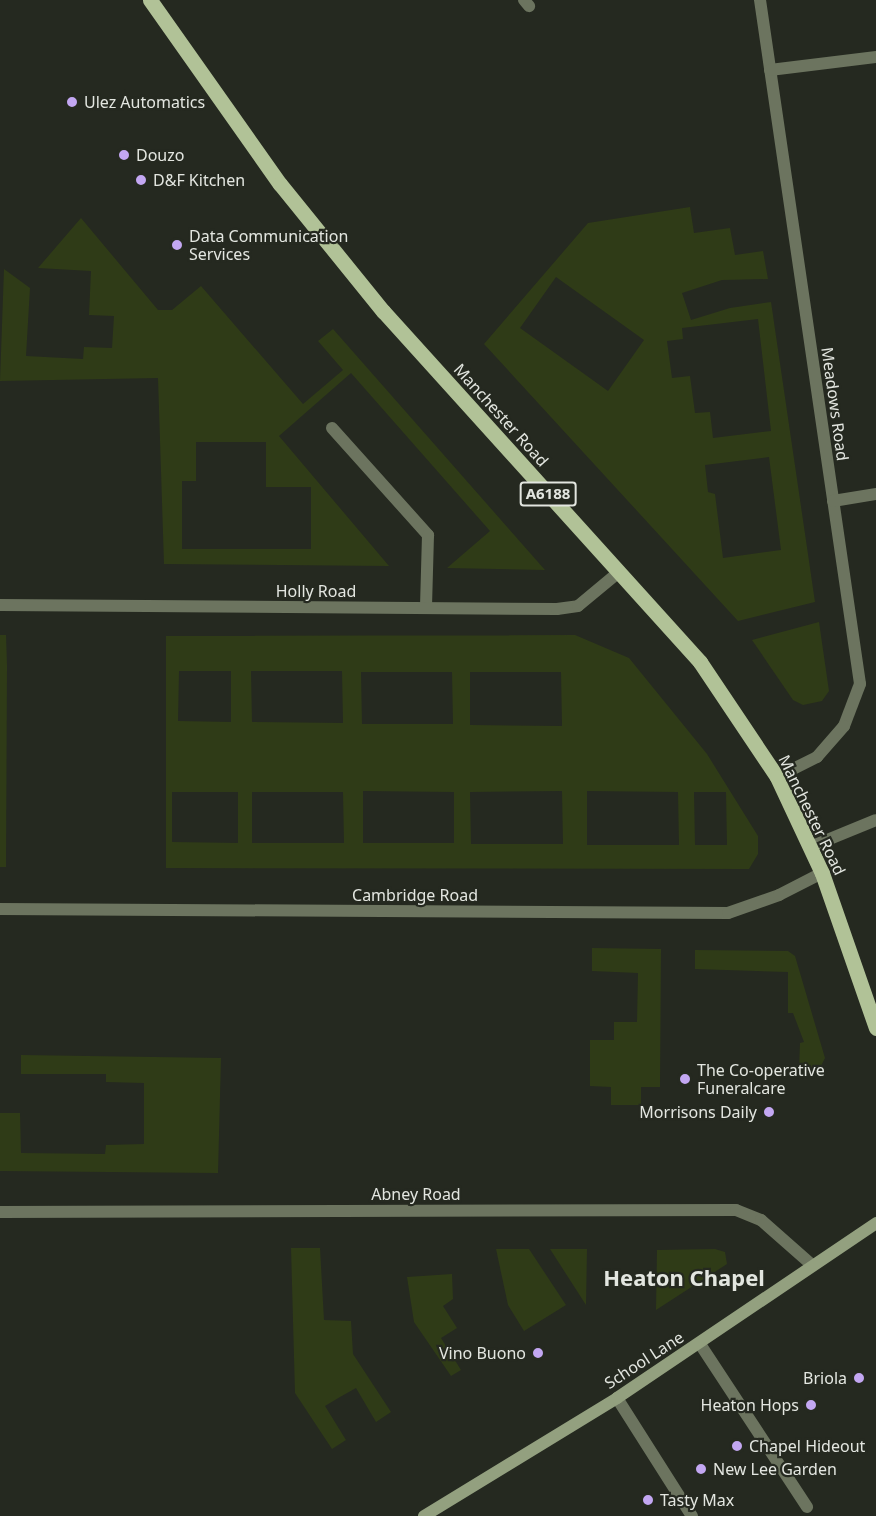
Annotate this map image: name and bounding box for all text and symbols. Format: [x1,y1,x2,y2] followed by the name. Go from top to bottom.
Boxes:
[84,92,205,112] place label: Ulez Automatics
[65,95,79,109] marker: Ulez Automatics
[136,145,184,165] place label: Douzo
[117,148,131,162] marker: Douzo
[153,170,245,190] place label: D&F Kitchen
[134,173,148,187] marker: D&F Kitchen
[189,226,348,264] place label: Data Communication Services
[170,238,184,252] marker: Data Communication Services
[818,346,852,462] street label: Meadows Road
[450,360,552,470] street label: Manchester Road
[520,482,576,506] road number: A6188
[276,581,356,601] street label: Holly Road
[775,752,849,878] street label: Manchester Road
[352,885,478,905] street label: Cambridge Road
[697,1060,825,1098] place label: The Co-operative Funeralcare
[678,1072,692,1086] marker: The Co-operative Funeralcare
[639,1102,757,1122] place label: Morrisons Daily
[762,1105,776,1119] marker: Morrisons Daily
[371,1184,461,1204] street label: Abney Road
[603,1265,765,1291] district label: Heaton Chapel
[601,1327,687,1393] street label: School Lane
[439,1343,526,1363] place label: Vino Buono
[531,1346,545,1360] marker: Vino Buono
[803,1368,847,1388] place label: Briola
[852,1371,866,1385] marker: Briola
[701,1395,799,1415] place label: Heaton Hops
[804,1398,818,1412] marker: Heaton Hops
[749,1436,865,1456] place label: Chapel Hideout
[730,1439,744,1453] marker: Chapel Hideout
[713,1459,837,1479] place label: New Lee Garden
[694,1462,708,1476] marker: New Lee Garden
[660,1490,734,1510] place label: Tasty Max
[641,1493,655,1507] marker: Tasty Max

